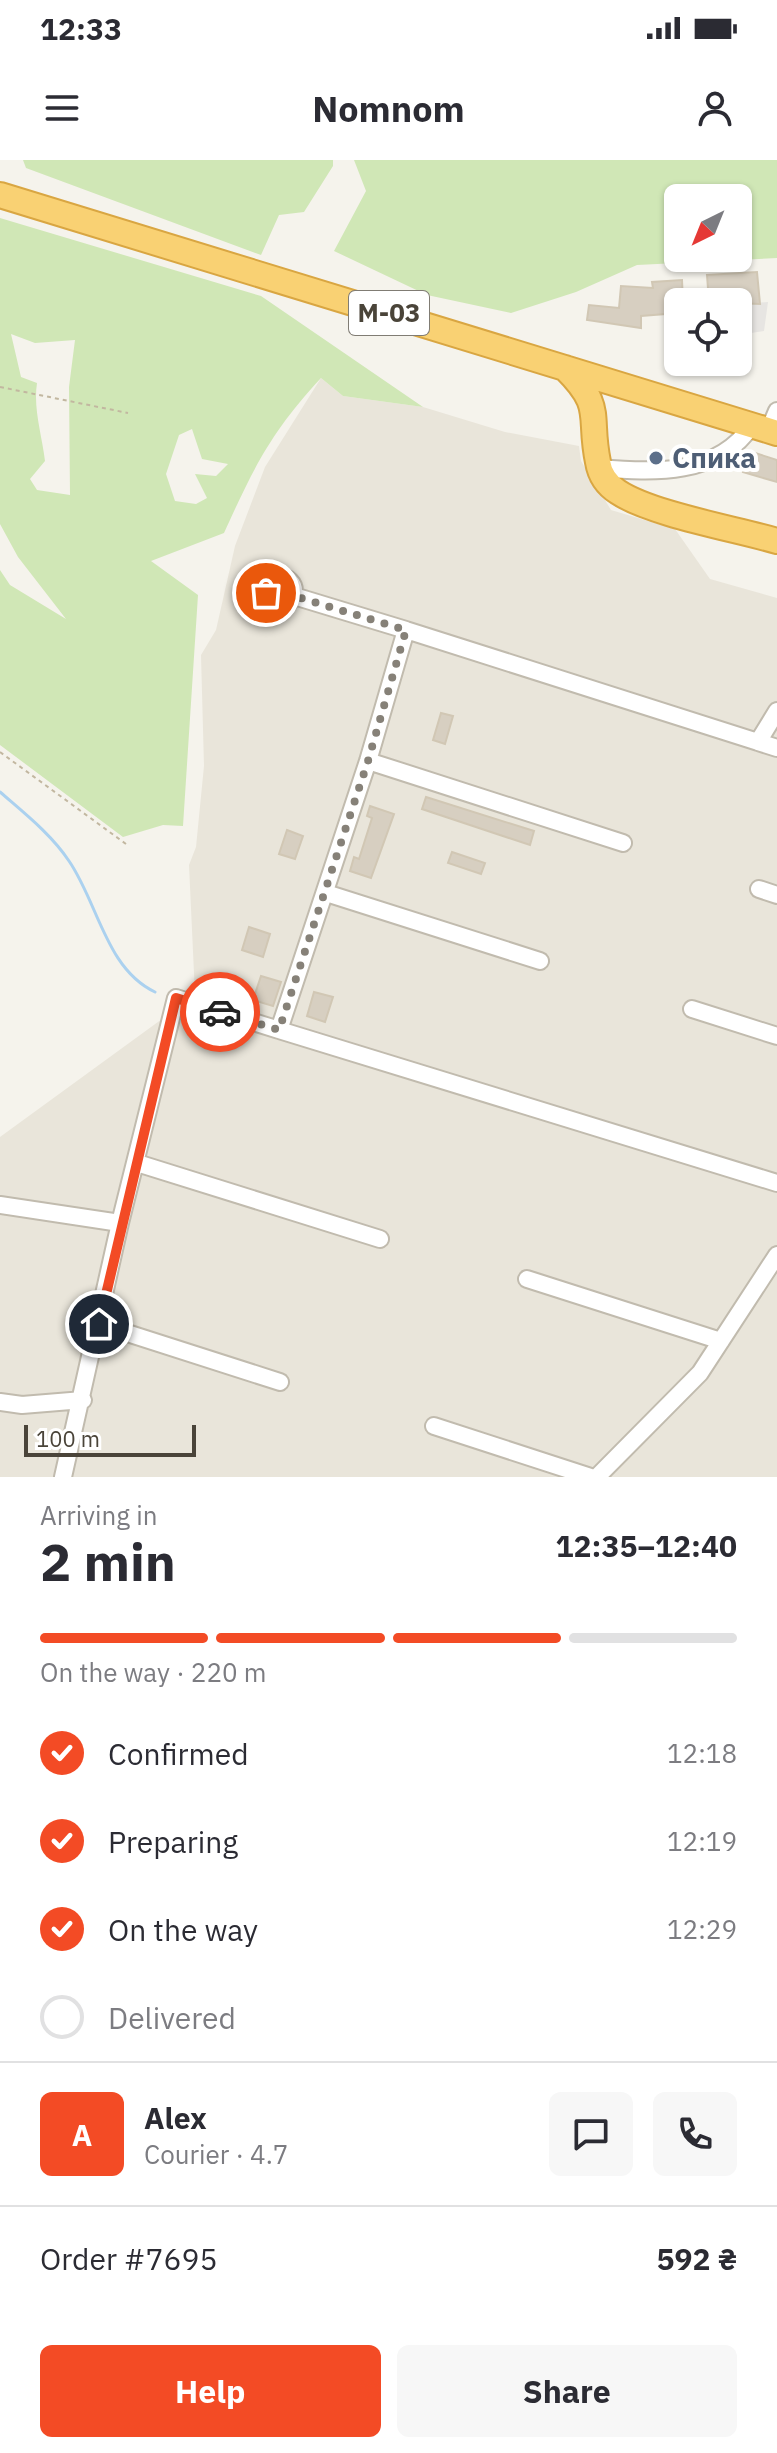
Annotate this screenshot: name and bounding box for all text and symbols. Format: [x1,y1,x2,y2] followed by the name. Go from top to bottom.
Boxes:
[40,9,122,48] text: 12:33
[312,85,465,132] text: Nomnom
[40,86,84,130] icon: menu
[693,86,737,130] icon: person
[664,184,752,272] north arrow
[664,184,752,376] map controls
[664,288,752,376] button: locate
[349,291,429,335] road number: М-03
[672,439,756,476] place label: Спика
[647,449,665,467] marker: Спика
[232,559,300,627] pin
[244,571,288,615] icon: bag
[180,972,260,1052] courier
[198,990,242,1034] icon: car
[65,1290,133,1358] pin
[77,1302,121,1346] icon: home
[24,1421,196,1457] scale bar
[36,1424,100,1453] text: 100 m
[40,1498,157,1532] text: Arriving in
[556,1526,737,1565] text: 12:35–12:40
[40,1528,176,1595] text: 2 min
[40,1655,266,1689] text: On the way · 220 m
[40,1731,84,1775] icon: check
[108,1734,249,1773] text: Confirmed
[667,1736,737,1770] text: 12:18
[40,1819,84,1863] icon: check
[108,1822,238,1861] text: Preparing
[667,1824,737,1858] text: 12:19
[40,1907,84,1951] icon: check
[108,1910,258,1949] text: On the way
[667,1912,737,1946] text: 12:29
[108,1998,236,2037] text: Delivered
[549,2092,633,2176] button: chat
[653,2092,737,2176] button: phone
[144,2098,207,2137] text: Alex
[72,2115,92,2154] text: A
[144,2137,288,2171] text: Courier · 4.7
[40,2239,217,2278] text: Order #7695
[657,2239,737,2278] text: 592 ₴
[40,2345,381,2437] button: Help
[397,2345,737,2437] button: Share

